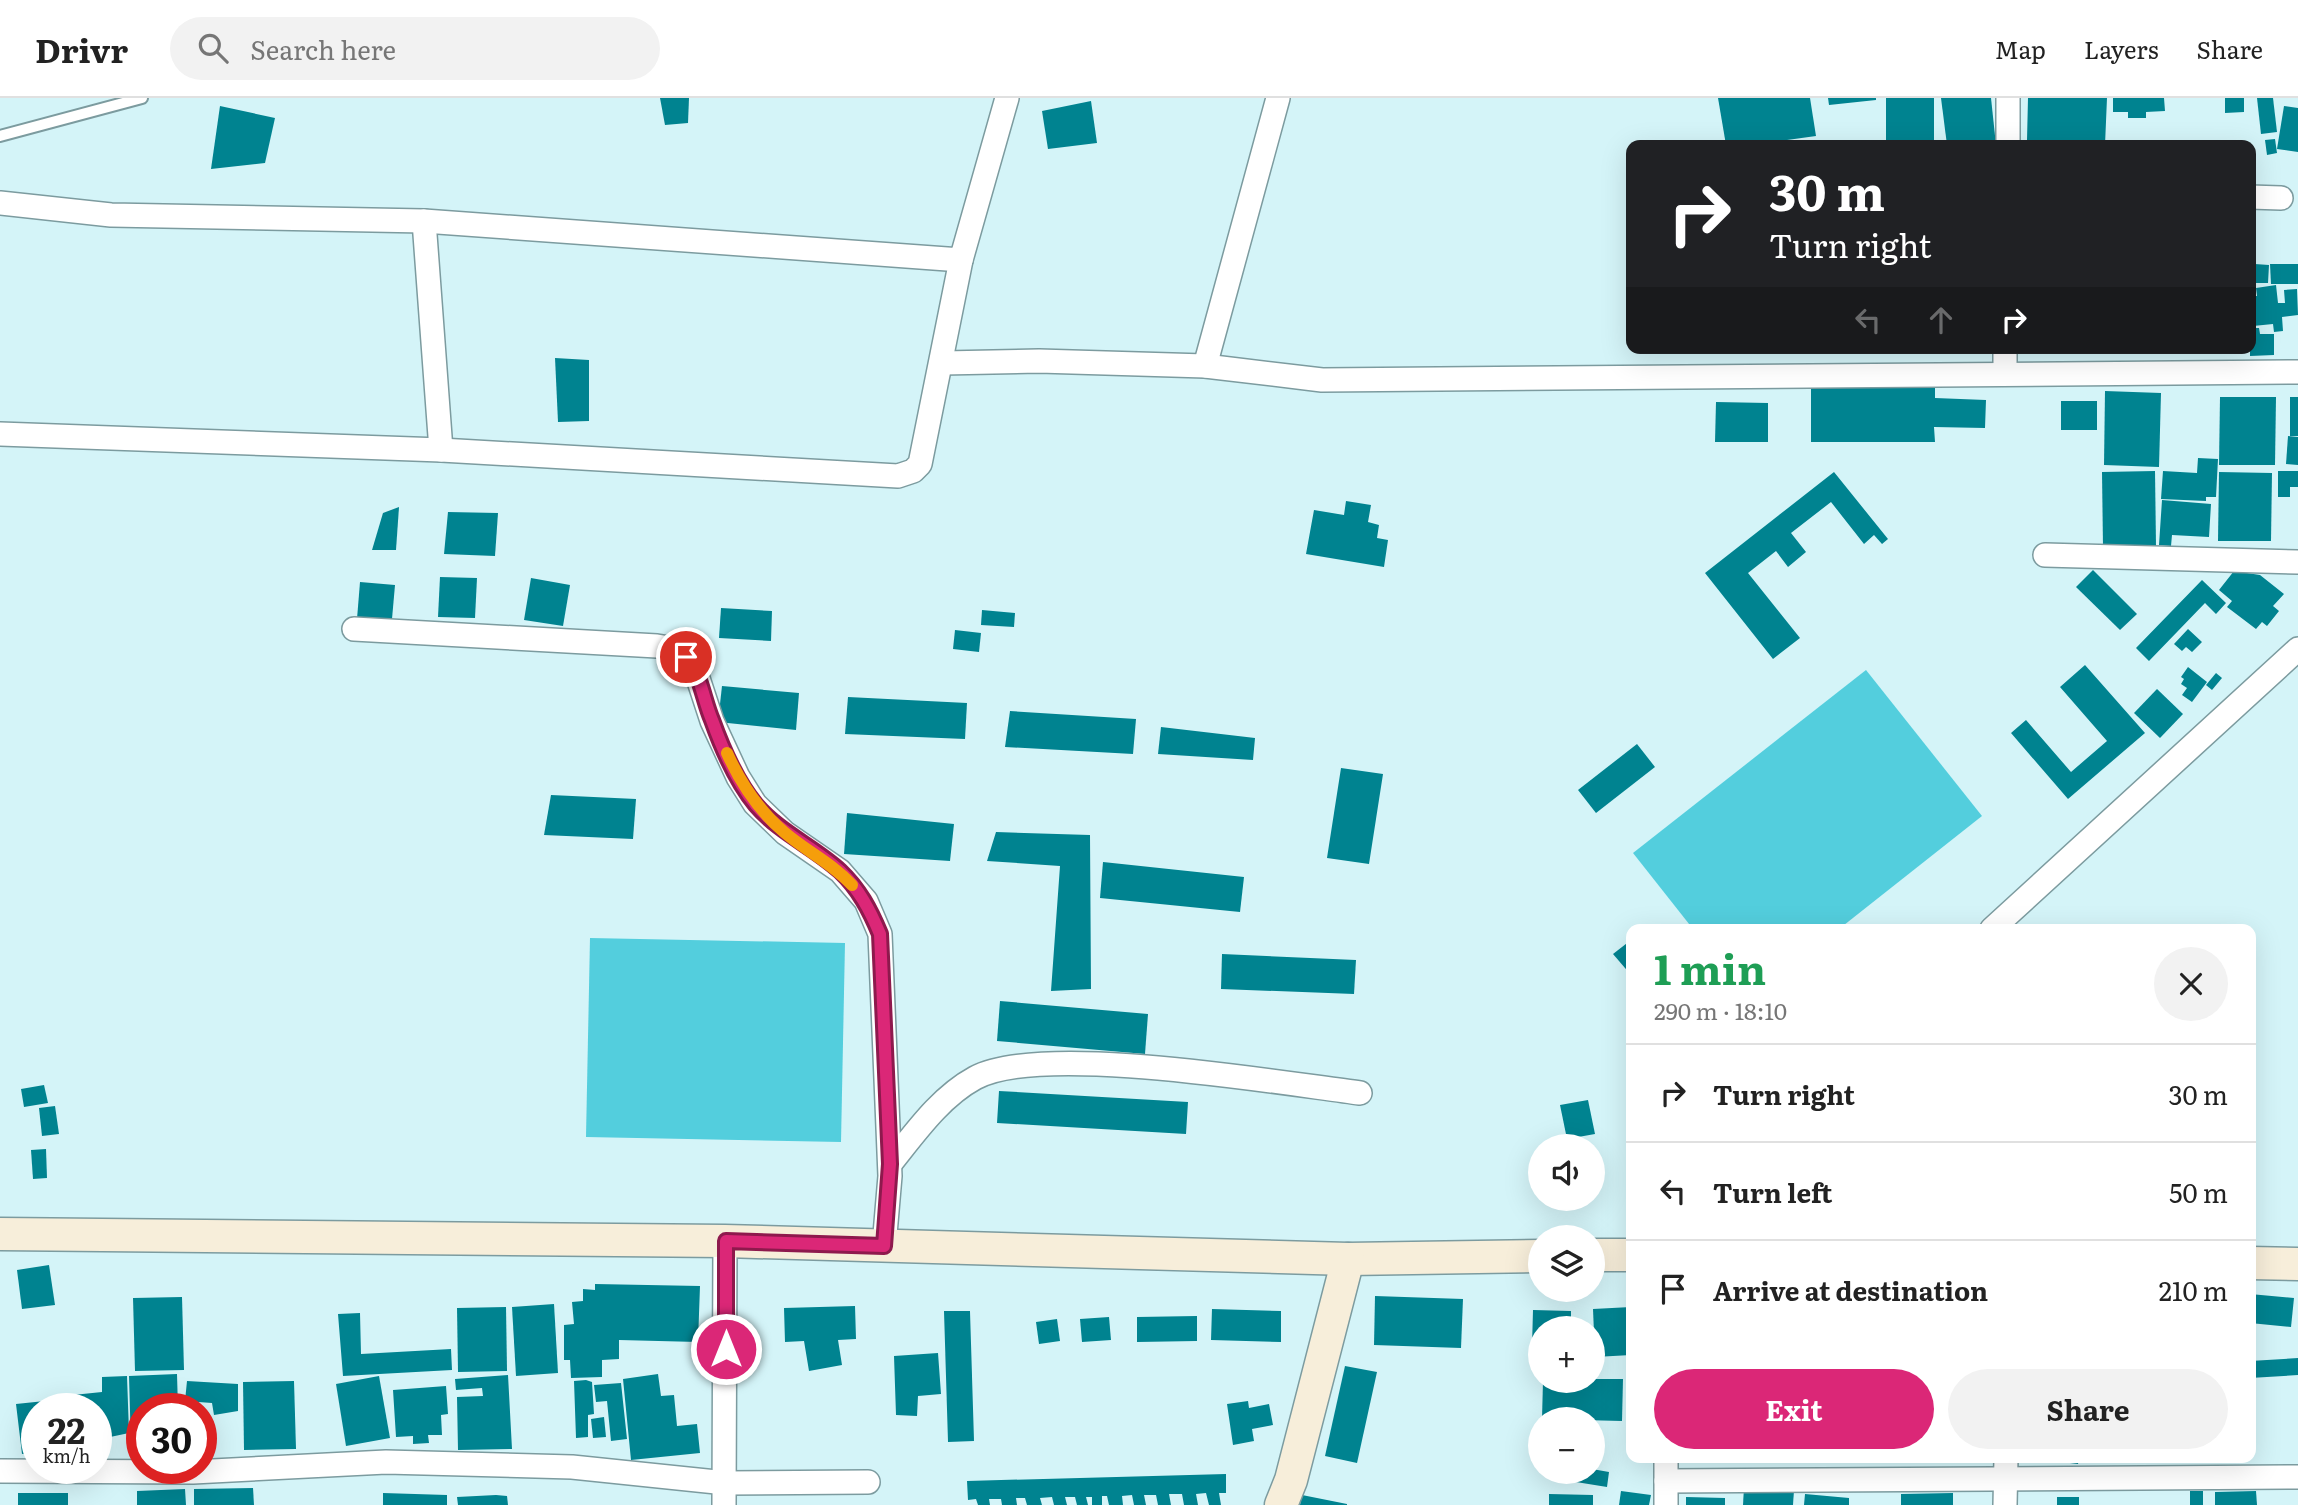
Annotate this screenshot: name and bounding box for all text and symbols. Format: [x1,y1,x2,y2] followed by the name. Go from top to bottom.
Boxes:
[170,17,660,80] search box
[35,24,128,73] text: Drivr
[194,29,232,67] icon: search
[250,29,396,68] text: Search here
[1995,31,2046,66] text: Map
[2084,31,2158,66] text: Layers
[2196,31,2263,66] text: Share
[1769,153,1885,226] text: 30 m
[1654,168,1745,259] icon: right
[1769,220,1931,268] text: Turn right
[1849,301,1887,339] icon: left
[1922,301,1960,339] icon: ahead
[1995,301,2033,339] icon: right
[656,627,716,687] pin
[667,638,705,676] icon: arrive
[1654,936,1766,998] text: 1 min
[2154,947,2228,1021] button: close
[1654,993,1787,1027] text: 290 m · 18:10
[1654,1074,1692,1112] icon: right
[1713,1074,1855,1113] text: Turn right
[2168,1074,2228,1113] text: 30 m
[1528,1134,1605,1484] map controls
[1528,1134,1605,1211] button: sound
[1654,1172,1692,1210] icon: left
[1713,1172,1832,1211] text: Turn left
[2169,1172,2228,1211] text: 50 m
[1528,1225,1605,1302] button: layers
[1654,1270,1692,1308] icon: arrive
[1713,1270,1988,1309] text: Arrive at destination
[2159,1270,2228,1309] text: 210 m
[689,1312,763,1386] position arrow
[1528,1316,1605,1393] button: +
[1654,1369,1934,1449] button: Exit
[1948,1369,2228,1449] button: Share
[126,1393,217,1484] speed limit sign: 30
[48,1403,85,1455] text: 22
[1528,1407,1605,1484] button: −
[43,1442,90,1469] text: km/h

